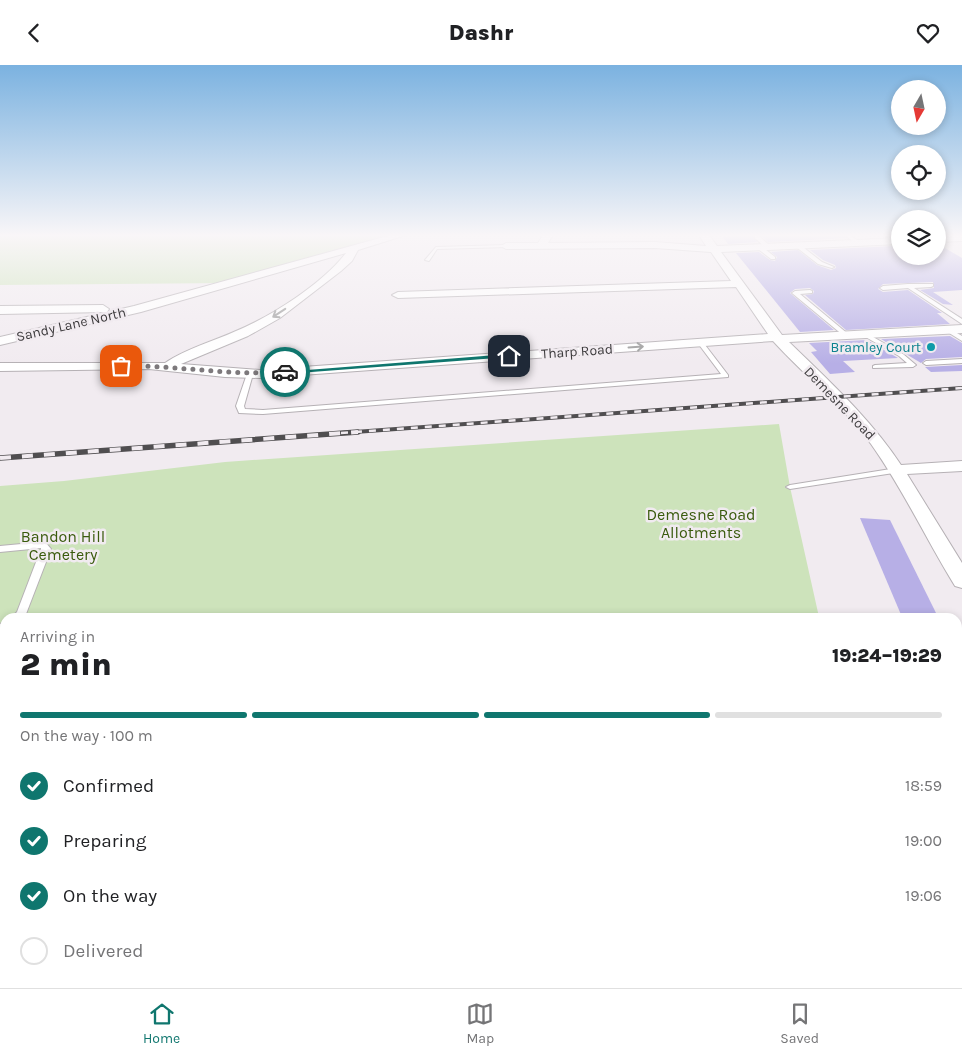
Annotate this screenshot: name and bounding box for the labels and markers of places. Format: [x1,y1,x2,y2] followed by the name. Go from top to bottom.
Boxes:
[488,335,530,377] pin
[830,339,921,356] place label: Bramley Court
[925,341,937,353] marker: Bramley Court
[100,345,142,387] pin

